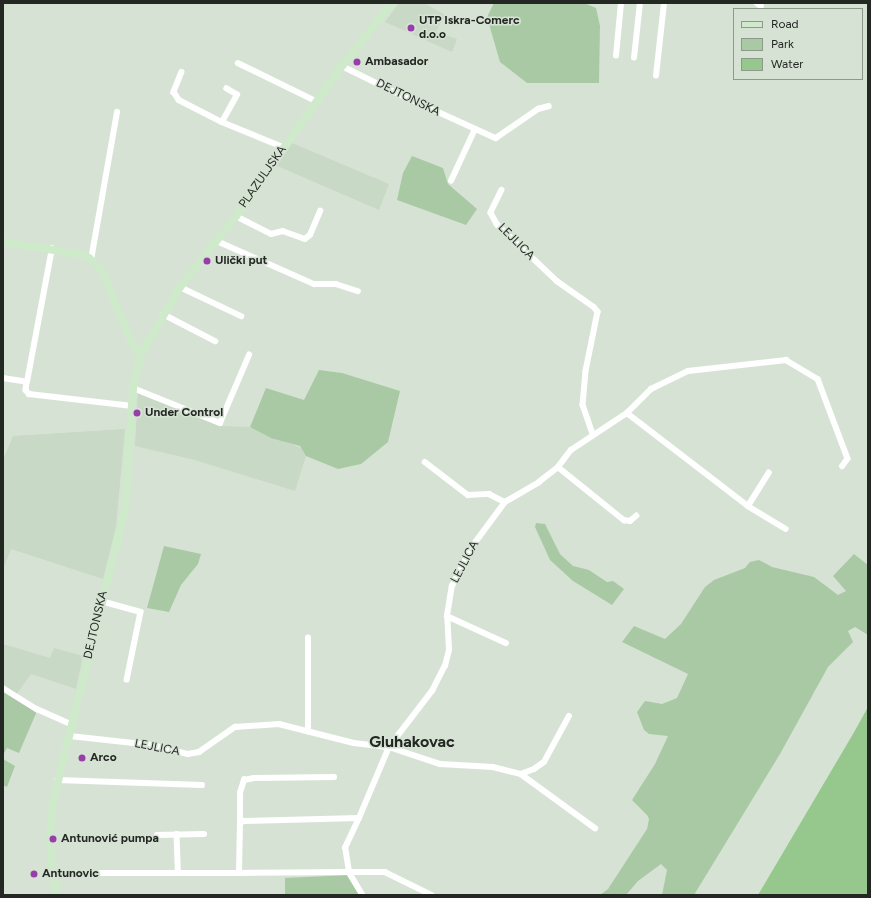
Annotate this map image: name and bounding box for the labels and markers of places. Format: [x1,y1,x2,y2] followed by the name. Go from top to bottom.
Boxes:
[419,14,520,42] place label: UTP Iskra-Comerc d.o.o
[406,23,416,33] marker: UTP Iskra-Comerc d.o.o
[365,55,428,69] place label: Ambasador
[352,57,362,67] marker: Ambasador
[215,254,267,268] place label: Ulički put
[202,256,212,266] marker: Ulički put
[145,406,223,420] place label: Under Control
[132,408,142,418] marker: Under Control
[90,751,117,765] place label: Arco
[77,753,87,763] marker: Arco
[61,832,159,846] place label: Antunović pumpa
[48,834,58,844] marker: Antunović pumpa
[42,867,99,881] place label: Antunovic
[29,869,39,879] marker: Antunovic

